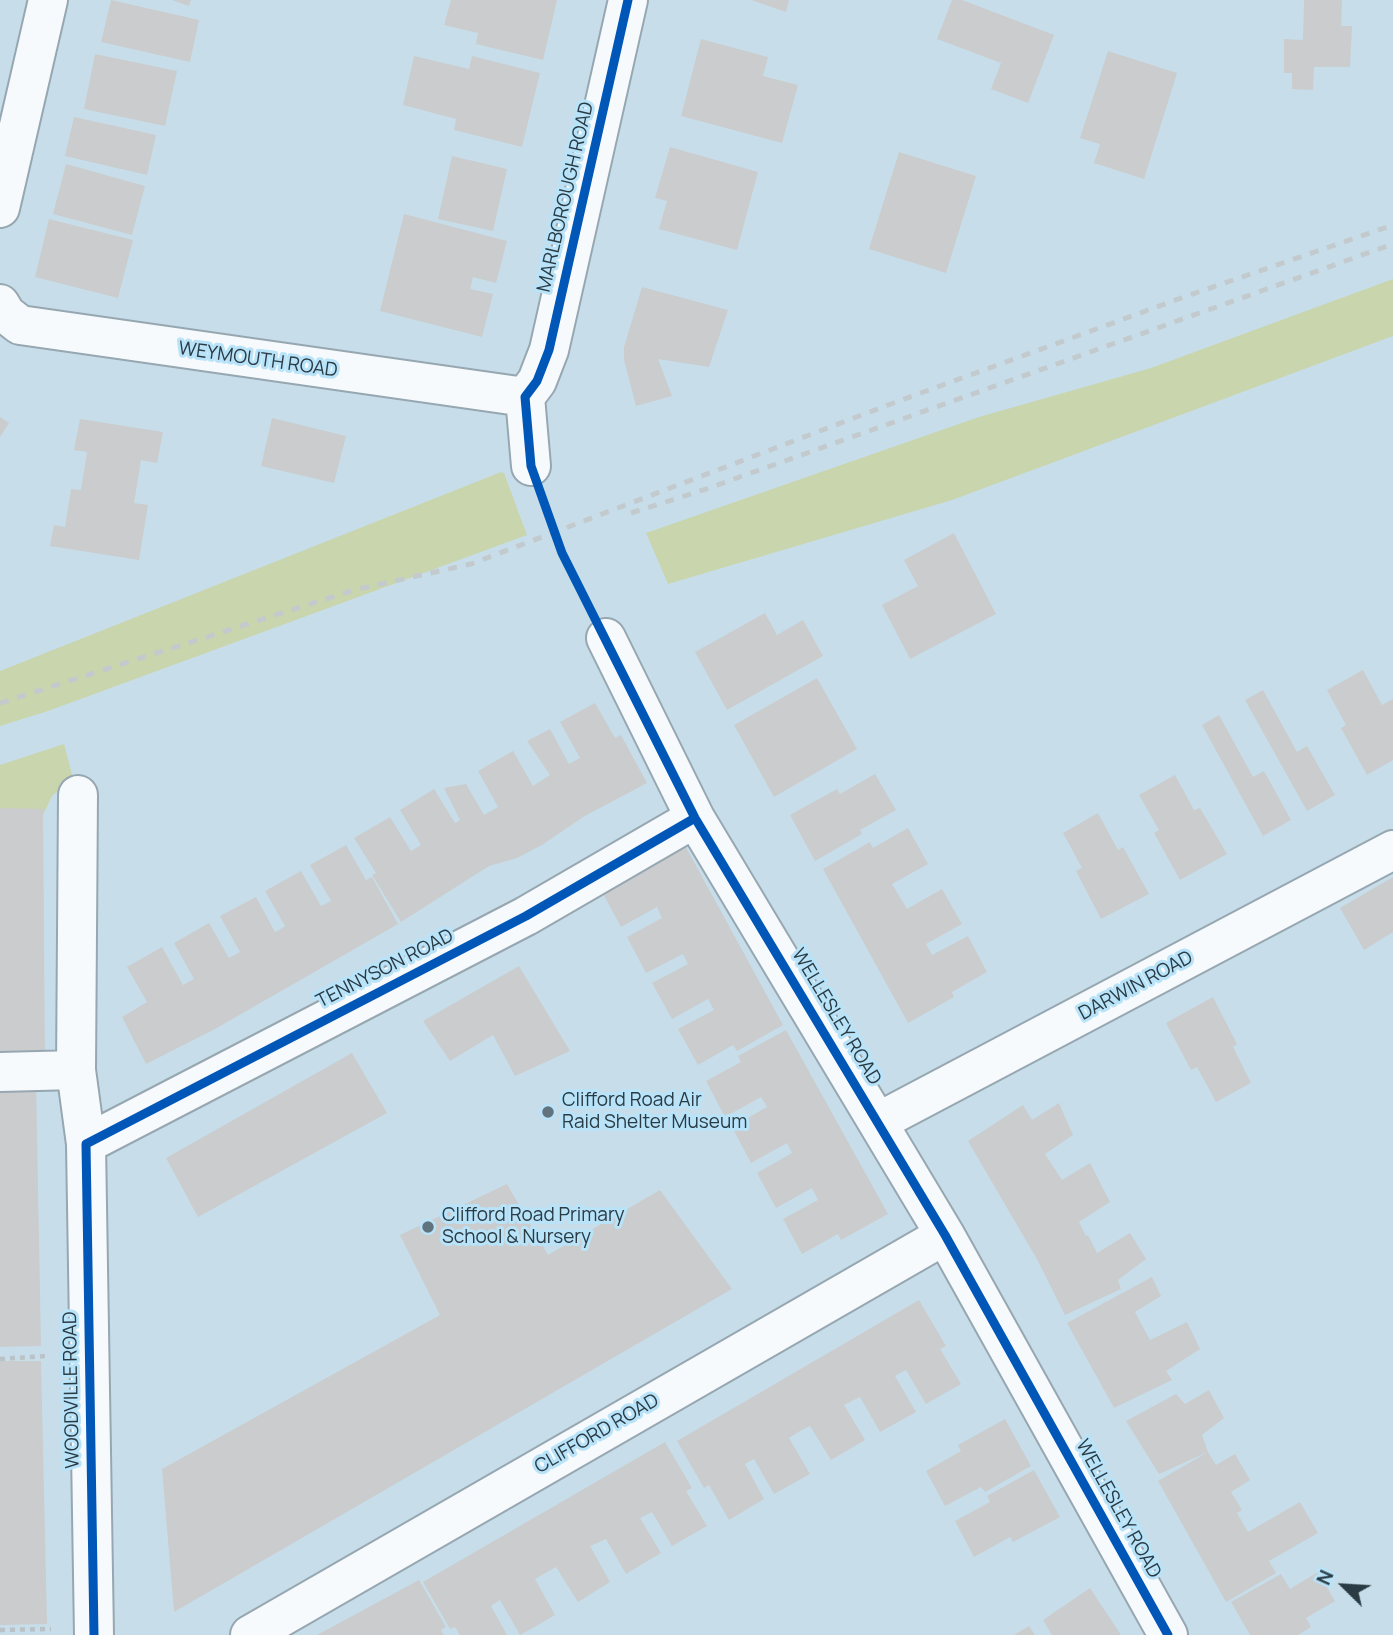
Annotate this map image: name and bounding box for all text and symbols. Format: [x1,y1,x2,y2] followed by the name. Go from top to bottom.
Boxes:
[533,100,599,294] street label: MARLBOROUGH ROAD
[177,338,339,382] street label: WEYMOUTH ROAD
[313,925,457,1013] street label: TENNYSON ROAD
[786,945,886,1089] street label: WELLESLEY ROAD
[1075,946,1197,1026] street label: DARWIN ROAD
[562,1090,747,1134] place label: Clifford Road Air Raid Shelter Museum
[540,1104,556,1120] marker: Clifford Road Air Raid Shelter Museum
[442,1205,625,1249] place label: Clifford Road Primary School & Nursery
[420,1219,436,1235] marker: Clifford Road Primary School & Nursery
[59,1311,85,1469] street label: WOODVILLE ROAD
[531,1389,663,1479] street label: CLIFFORD ROAD
[1070,1436,1166,1582] street label: WELLESLEY ROAD
[1309,1551,1379,1621] north arrow
[1310,1566,1339,1589] text: N

